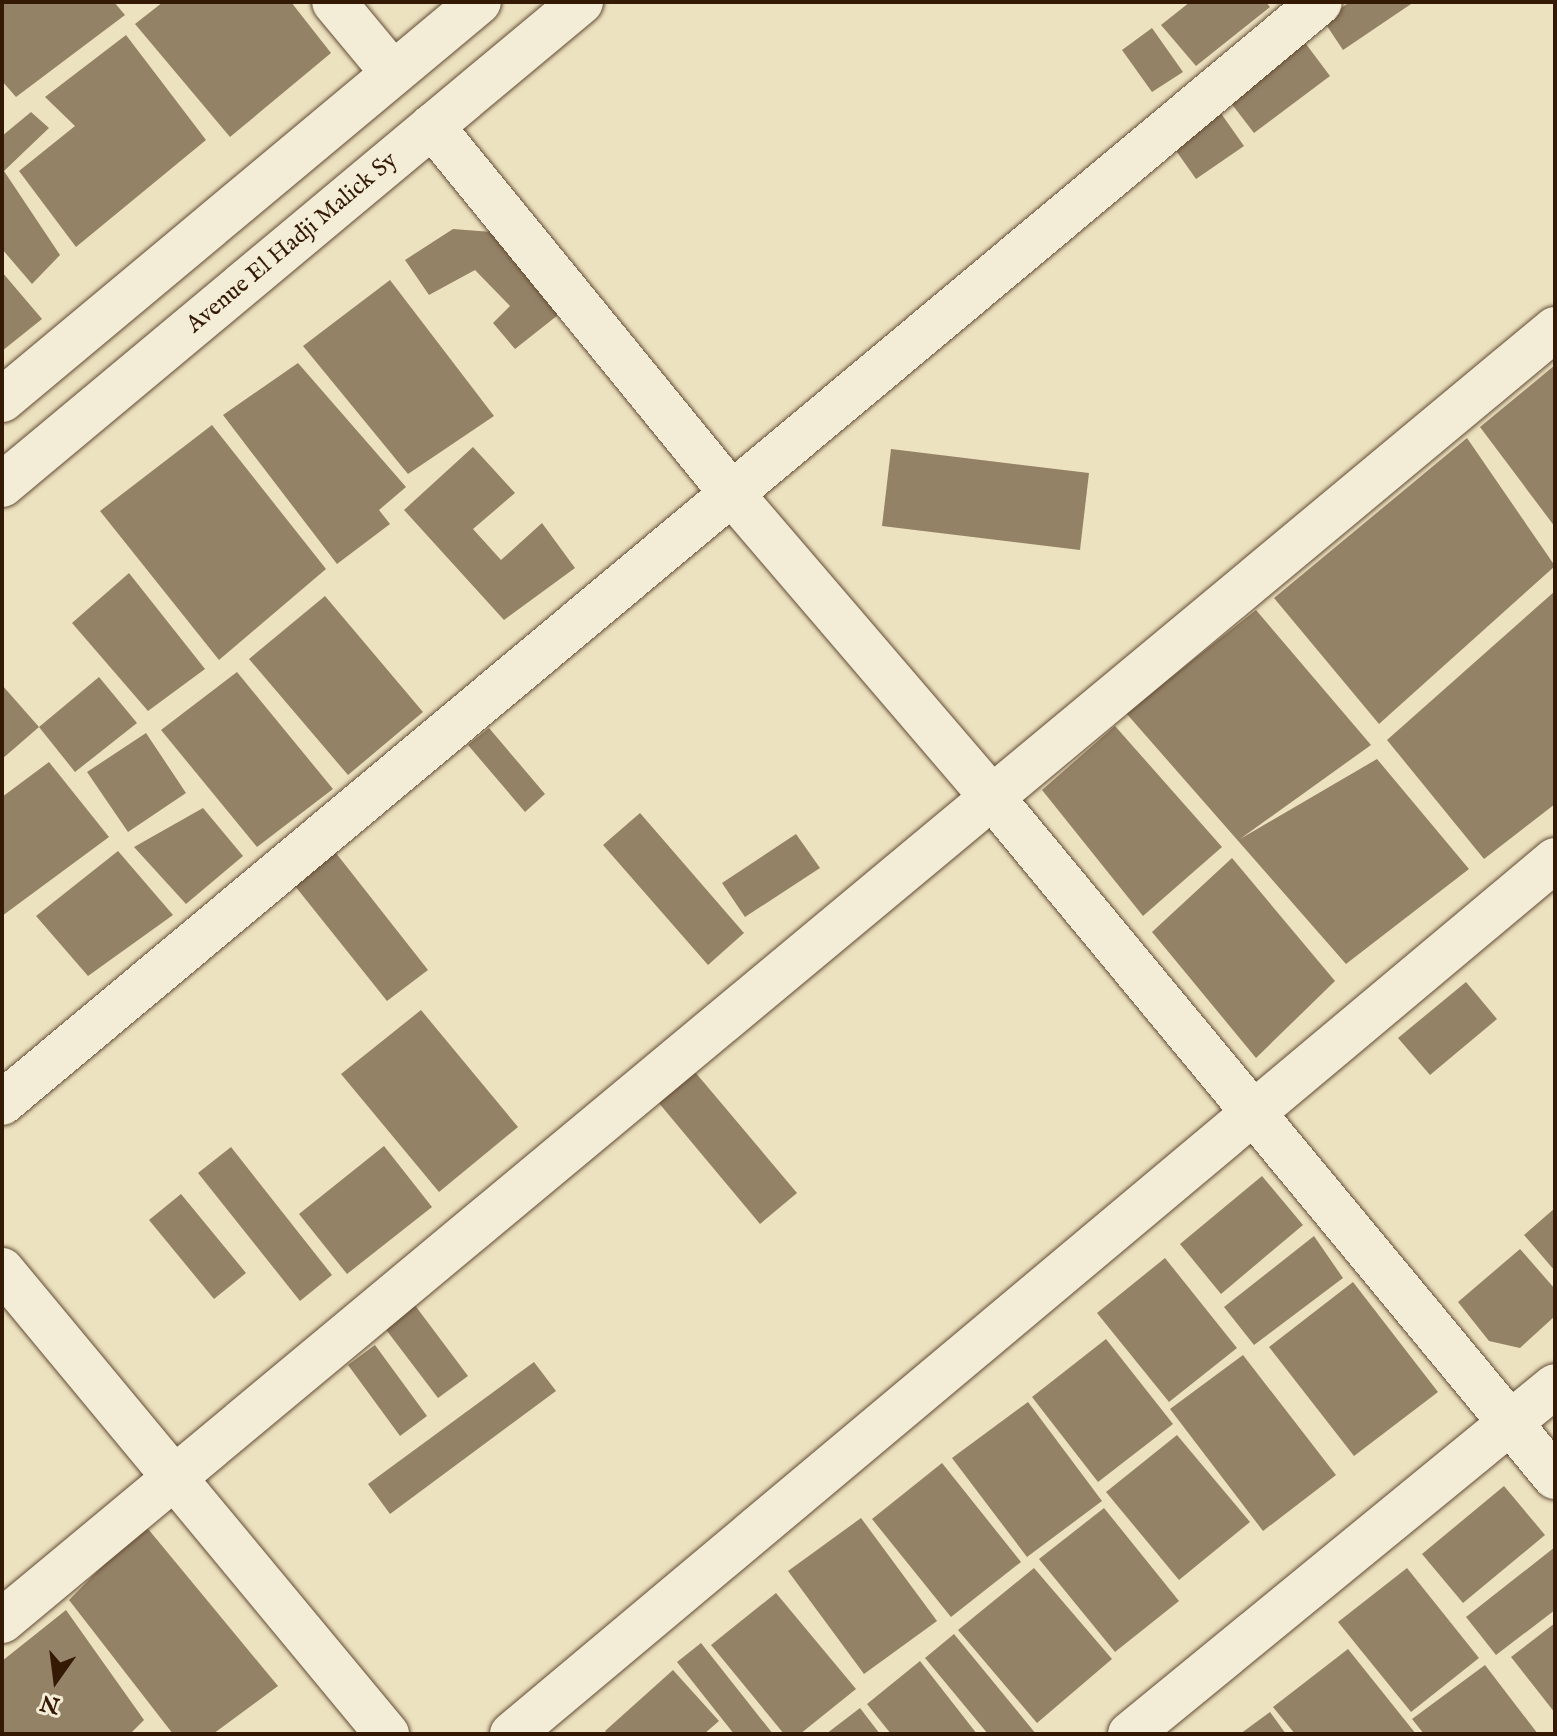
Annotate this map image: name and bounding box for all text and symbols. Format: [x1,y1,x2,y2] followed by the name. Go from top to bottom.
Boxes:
[181,146,403,340] street label: Avenue El Hadji Malick Sy
[16,1640,96,1720] north arrow
[38,1687,63,1719] text: N

